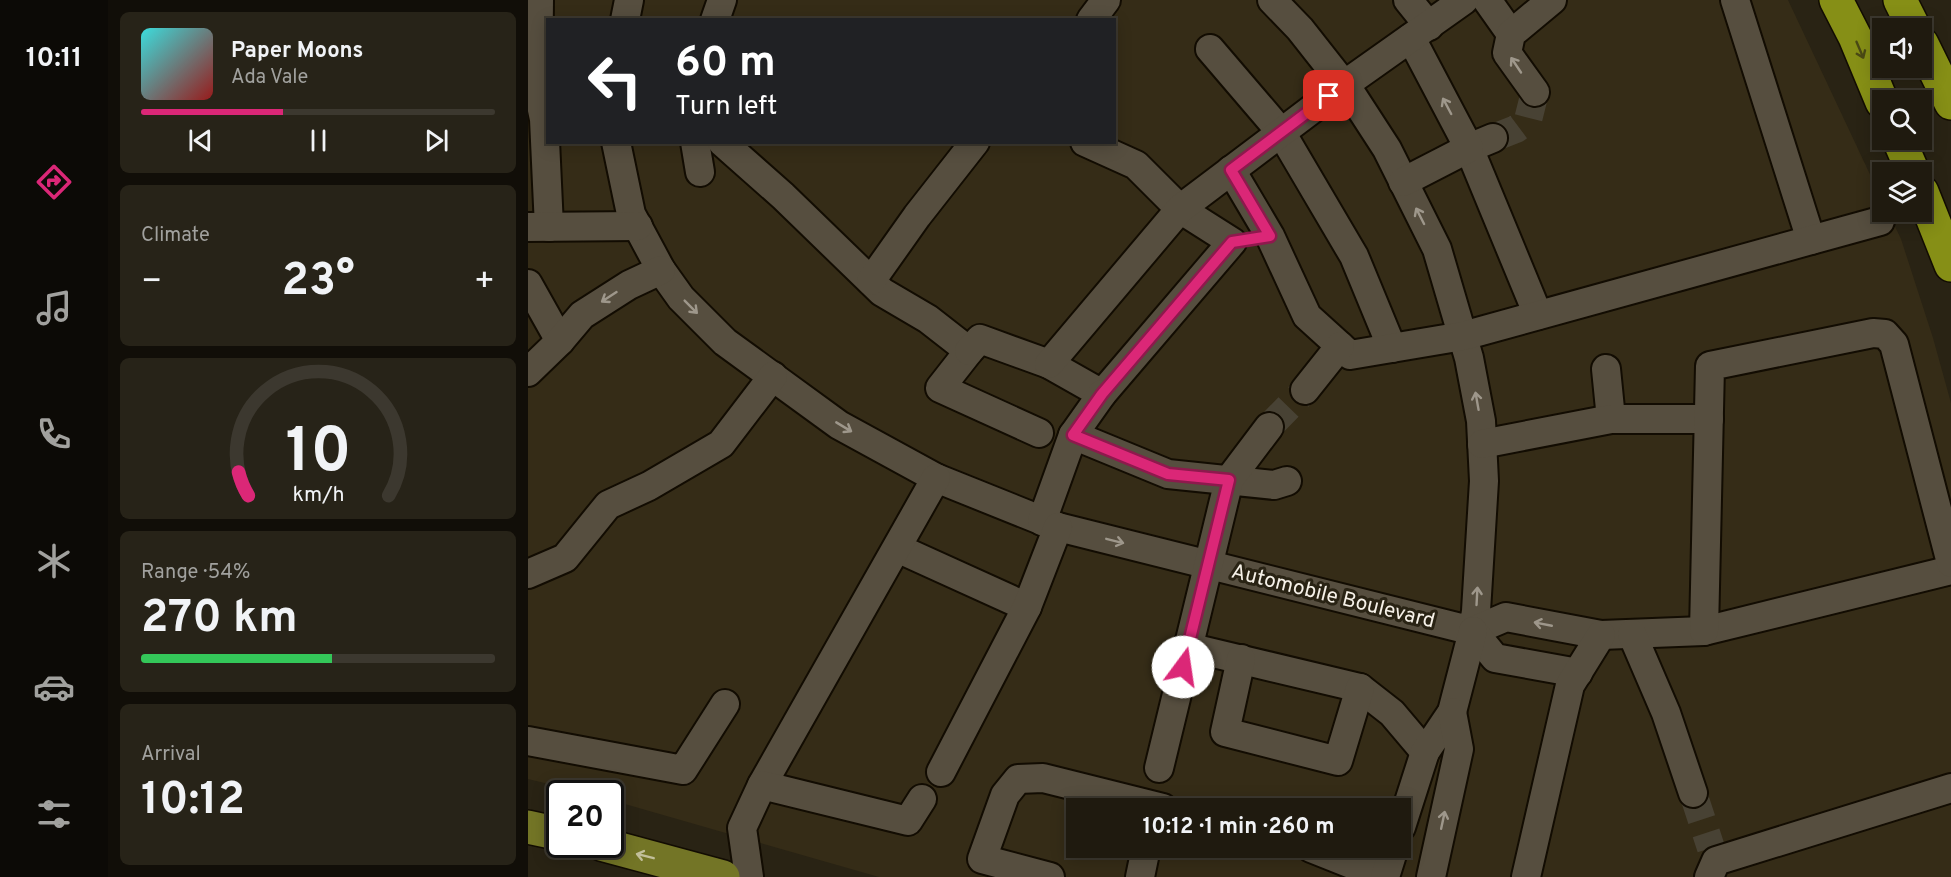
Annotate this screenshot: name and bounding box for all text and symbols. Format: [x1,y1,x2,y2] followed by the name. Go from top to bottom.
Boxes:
[1872,18,1932,222] map controls
[1872,18,1932,78] button: sound
[231,38,363,65] text: Paper Moons
[675,38,776,91] text: 60 m
[1855,41,1866,59] one-way arrow
[26,42,82,76] text: 10:11
[576,42,654,120] icon: left
[1509,56,1522,73] one-way arrow
[231,65,308,91] text: Ada Vale
[1303,70,1354,121] pin
[1312,79,1345,112] icon: arrive
[675,90,777,124] text: Turn left
[1872,90,1932,150] button: search
[1440,97,1452,115] one-way arrow
[184,124,217,157] icon: previous
[302,124,335,157] icon: pause
[420,124,453,157] icon: next
[33,161,75,203] icon: directions
[1872,162,1932,222] button: layers
[1414,207,1425,225] one-way arrow
[141,223,210,249] text: Climate
[281,254,355,311] text: 23°
[141,262,162,304] text: −
[474,262,495,304] text: +
[33,287,75,329] icon: music
[601,291,618,304] one-way arrow
[683,300,698,315] one-way arrow
[1471,392,1482,412] one-way arrow
[33,413,75,455] icon: phone
[285,415,351,494] text: 10
[835,421,852,433] one-way arrow
[292,482,344,509] text: km/h
[1105,536,1124,548] one-way arrow
[33,540,75,582] icon: climate
[1228,559,1438,635] street label: Automobile Boulevard
[141,560,250,586] text: Range · 54%
[1472,586,1483,606] one-way arrow
[141,591,298,648] text: 270 km
[1534,618,1554,629] one-way arrow
[1151,635,1215,699] position arrow
[33,666,75,708] icon: car
[141,742,201,768] text: Arrival
[141,773,245,830] text: 10:12
[546,780,624,858] speed limit sign: 20
[33,793,75,835] icon: filters
[1438,811,1450,830] one-way arrow
[1143,814,1334,841] text: 10:12 · 1 min · 260 m
[636,849,655,861] one-way arrow

